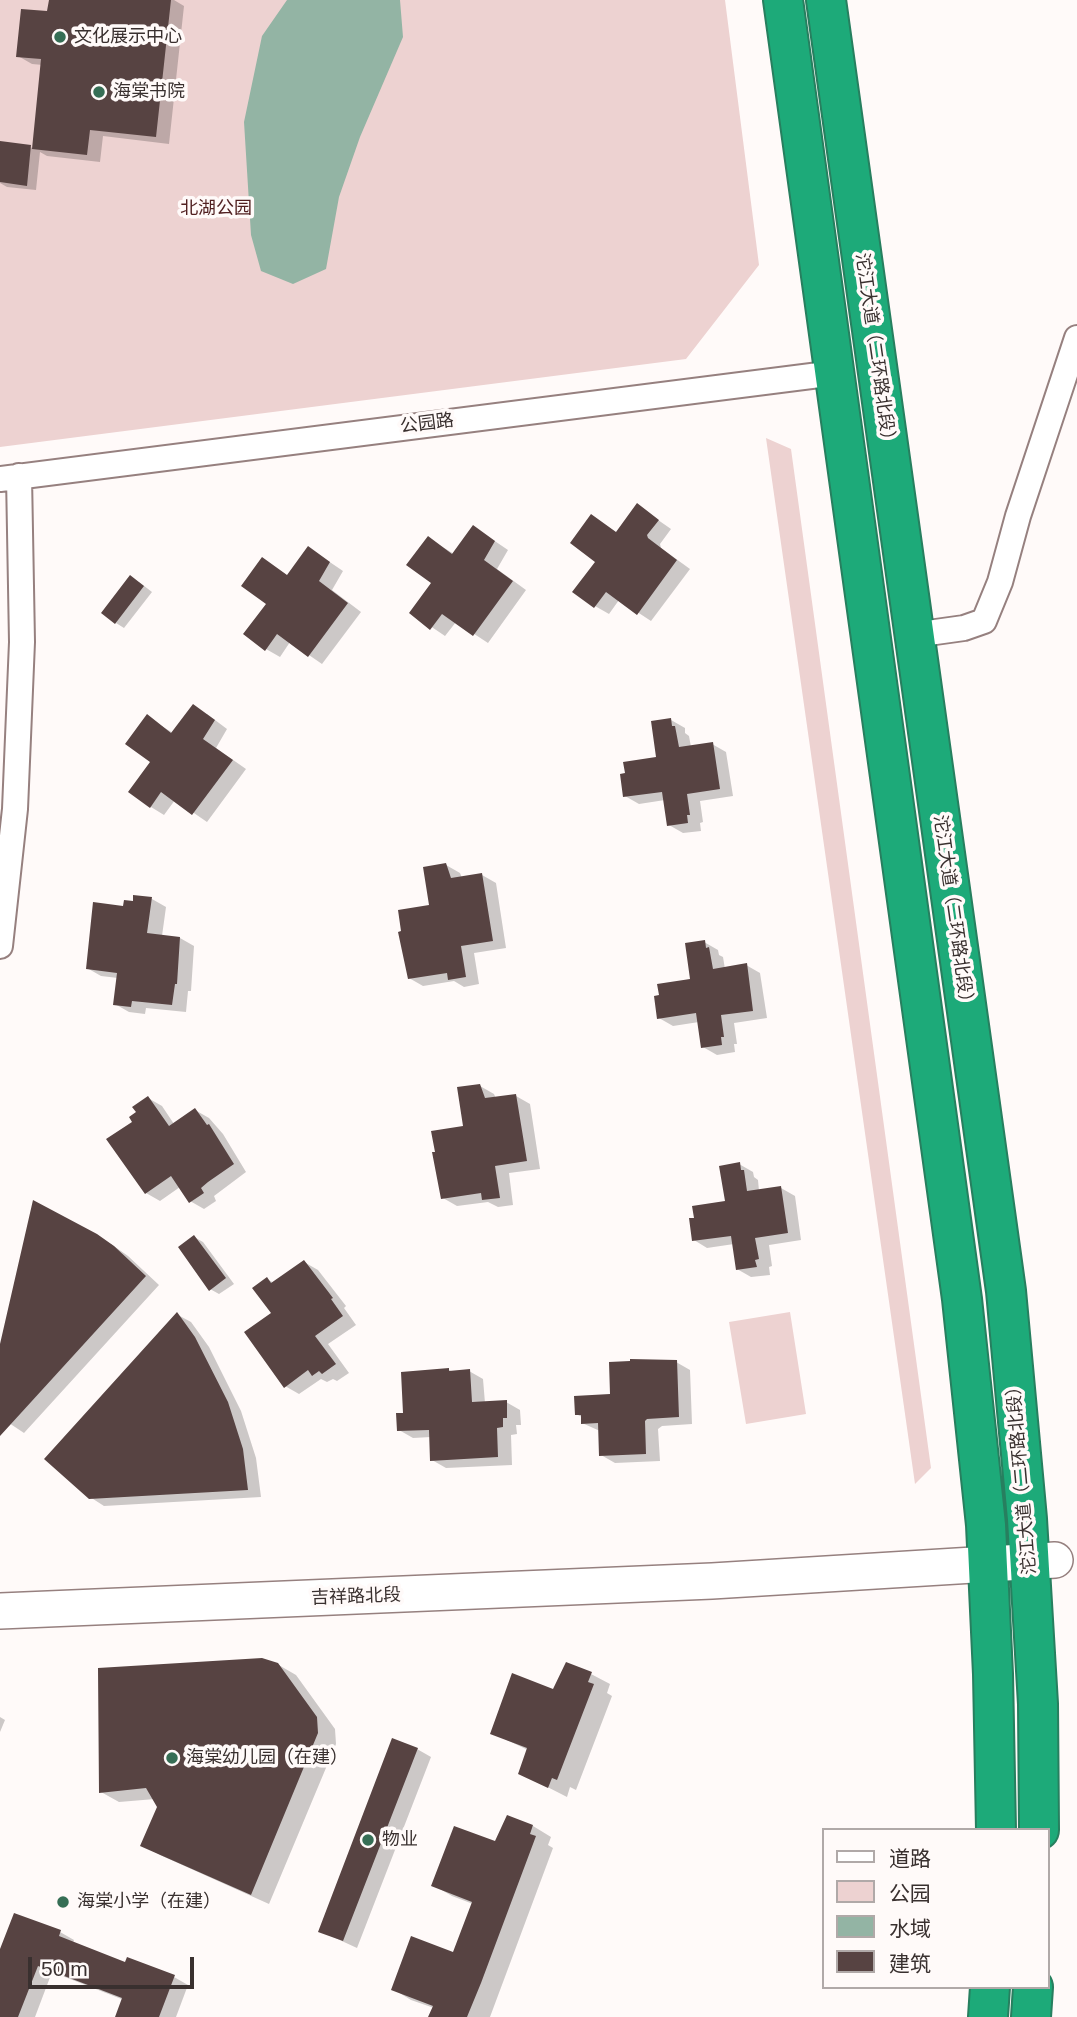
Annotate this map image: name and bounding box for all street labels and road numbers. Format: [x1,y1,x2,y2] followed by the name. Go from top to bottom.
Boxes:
[851,251,899,451] street label: 沱江大道（二环路北段）
[399,410,455,438] street label: 公园路
[929,813,977,1013] street label: 沱江大道（二环路北段）
[1003,1376,1041,1576] street label: 沱江大道（二环路北段）
[311,1585,401,1609] street label: 吉祥路北段

